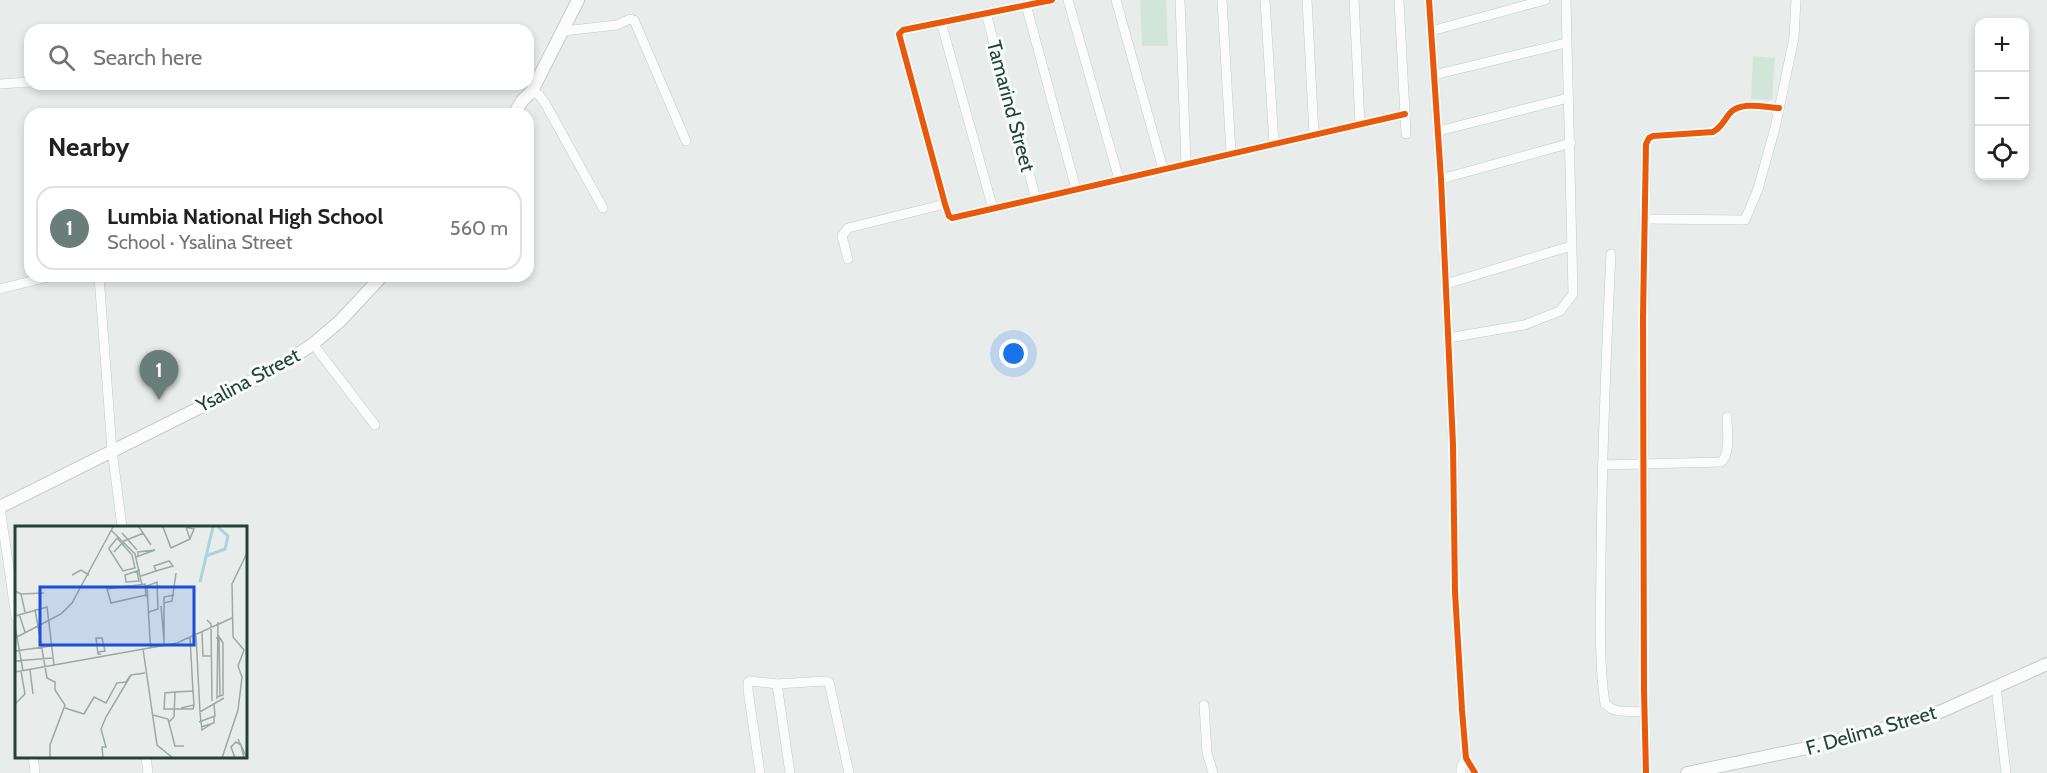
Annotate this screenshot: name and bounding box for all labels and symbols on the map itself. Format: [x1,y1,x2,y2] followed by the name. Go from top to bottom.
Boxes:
[982,38,1040,175] street label: Tamarind Street
[999,339,1028,368] your location
[191,343,304,418] street label: Ysalina Street
[140,350,178,400] pin: 1
[15,526,248,758] inset map
[1803,700,1939,760] street label: F. Delima Street

